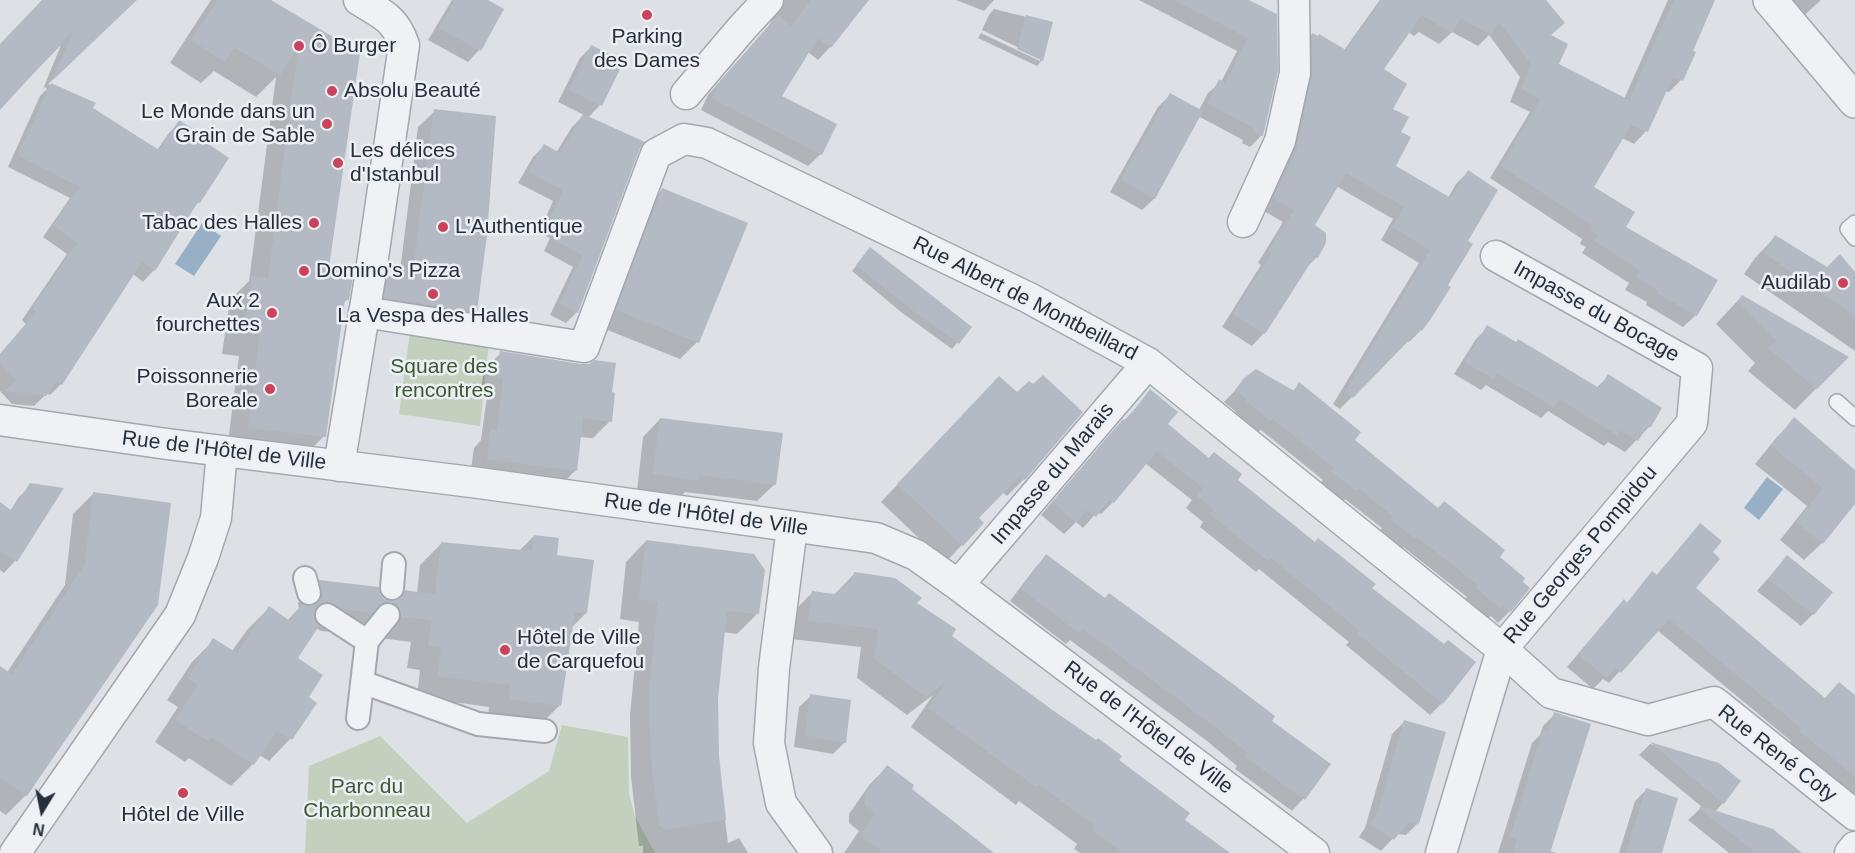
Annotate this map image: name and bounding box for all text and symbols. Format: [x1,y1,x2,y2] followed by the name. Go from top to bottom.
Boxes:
[640,8,654,22] marker: Parking des Dames
[594,24,700,74] place label: Parking des Dames
[311,33,396,59] place label: Ô Burger
[292,39,306,53] marker: Ô Burger
[344,78,481,104] place label: Absolu Beauté
[325,84,339,98] marker: Absolu Beauté
[141,99,315,149] place label: Le Monde dans un Grain de Sable
[320,117,334,131] marker: Le Monde dans un Grain de Sable
[350,138,455,188] place label: Les délices d'Istanbul
[331,156,345,170] marker: Les délices d'Istanbul
[142,210,302,236] place label: Tabac des Halles
[455,214,583,240] place label: L'Authentique
[307,216,321,230] marker: Tabac des Halles
[436,220,450,234] marker: L'Authentique
[909,231,1141,367] street label: Rue Albert de Montbeillard
[1509,256,1683,368] street label: Impasse du Bocage
[316,258,460,284] place label: Domino's Pizza
[297,264,311,278] marker: Domino's Pizza
[1761,270,1831,296] place label: Audilab
[1836,276,1850,290] marker: Audilab
[426,287,440,301] marker: La Vespa des Halles
[156,288,260,338] place label: Aux 2 fourchettes
[337,303,529,329] place label: La Vespa des Halles
[265,306,279,320] marker: Aux 2 fourchettes
[390,354,498,404] park label: Square des rencontres
[137,364,258,414] place label: Poissonnerie Boreale
[263,382,277,396] marker: Poissonnerie Boreale
[986,398,1120,550] street label: Impasse du Marais
[120,426,328,476] street label: Rue de l'Hôtel de Ville
[1499,461,1663,649] street label: Rue Georges Pompidou
[602,488,810,542] street label: Rue de l'Hôtel de Ville
[517,625,644,675] place label: Hôtel de Ville de Carquefou
[498,643,512,657] marker: Hôtel de Ville de Carquefou
[1058,656,1238,800] street label: Rue de l'Hôtel de Ville
[1713,700,1841,808] street label: Rue René Coty
[303,774,431,824] park label: Parc du Charbonneau
[12,781,72,841] north arrow
[176,786,190,800] marker: Hôtel de Ville
[121,802,245,828] place label: Hôtel de Ville
[32,820,46,839] text: N

